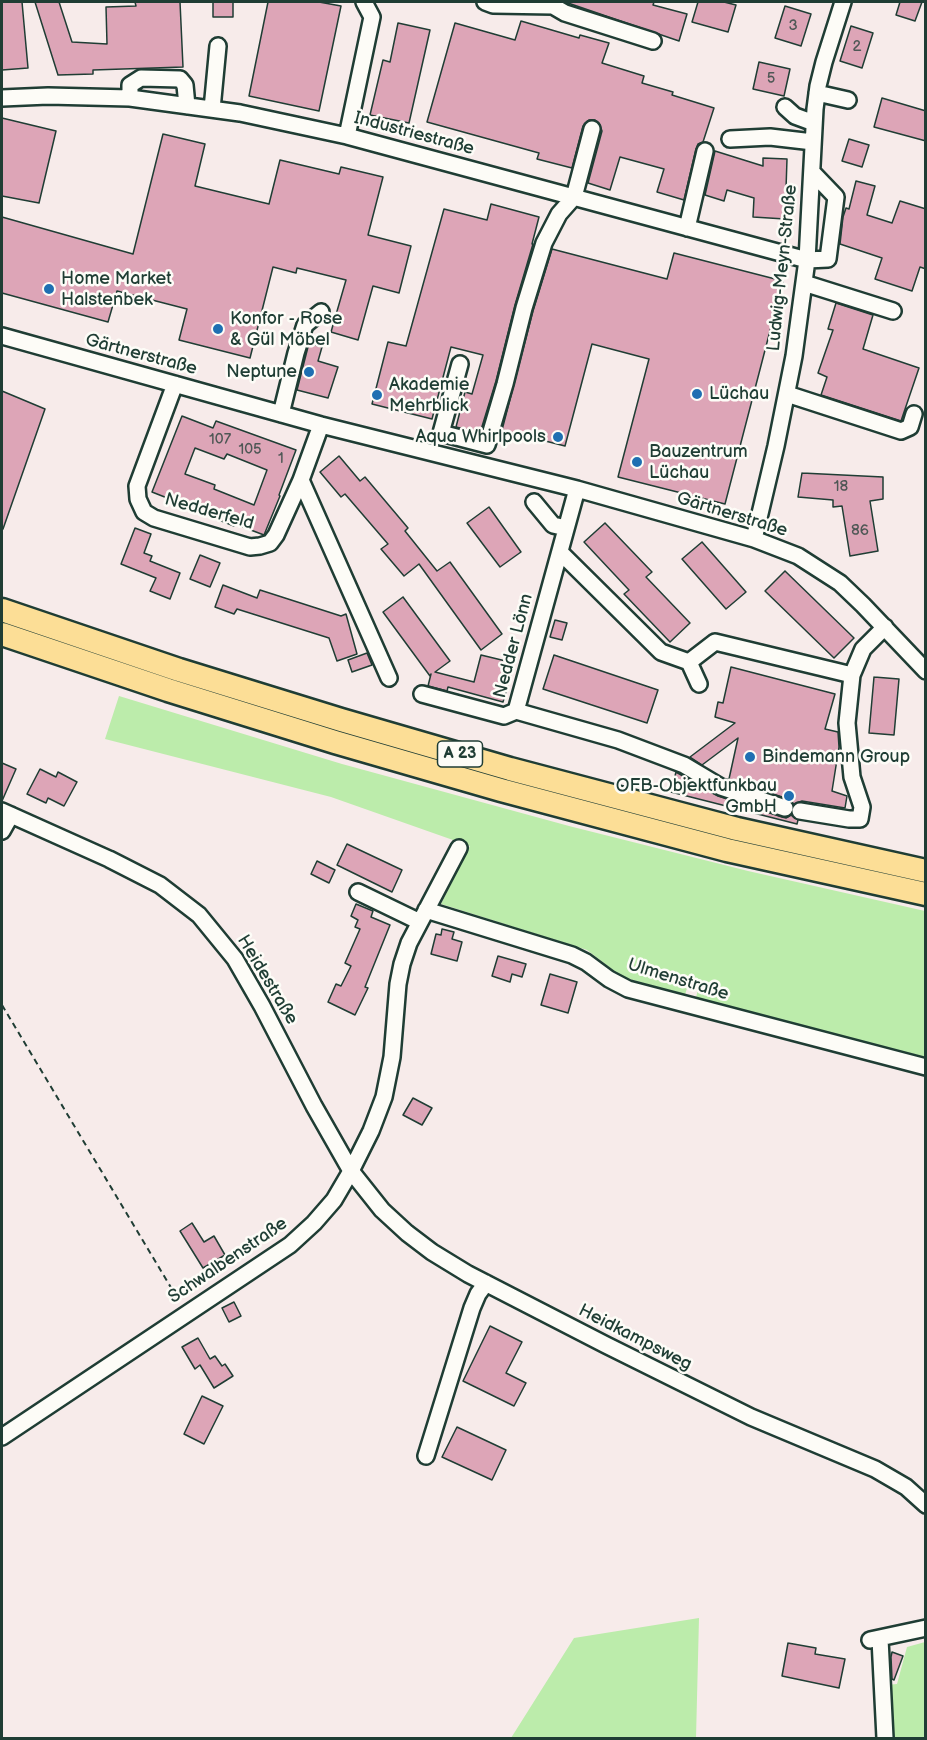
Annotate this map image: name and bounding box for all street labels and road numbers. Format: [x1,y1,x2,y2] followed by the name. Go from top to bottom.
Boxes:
[352,108,476,160] street label: Industriestraße
[763,184,803,352] street label: Ludwig-Meyn-Straße
[83,330,199,380] street label: Gärtnerstraße
[674,488,790,542] street label: Gärtnerstraße
[162,489,256,535] street label: Nedderfeld
[490,591,538,701] street label: Nedder Lönn
[438,741,482,767] road number: A 23
[232,931,302,1029] street label: Heidestraße
[625,954,731,1006] street label: Ulmenstraße
[164,1213,292,1309] street label: Schwalbenstraße
[575,1300,695,1376] street label: Heidkampsweg

